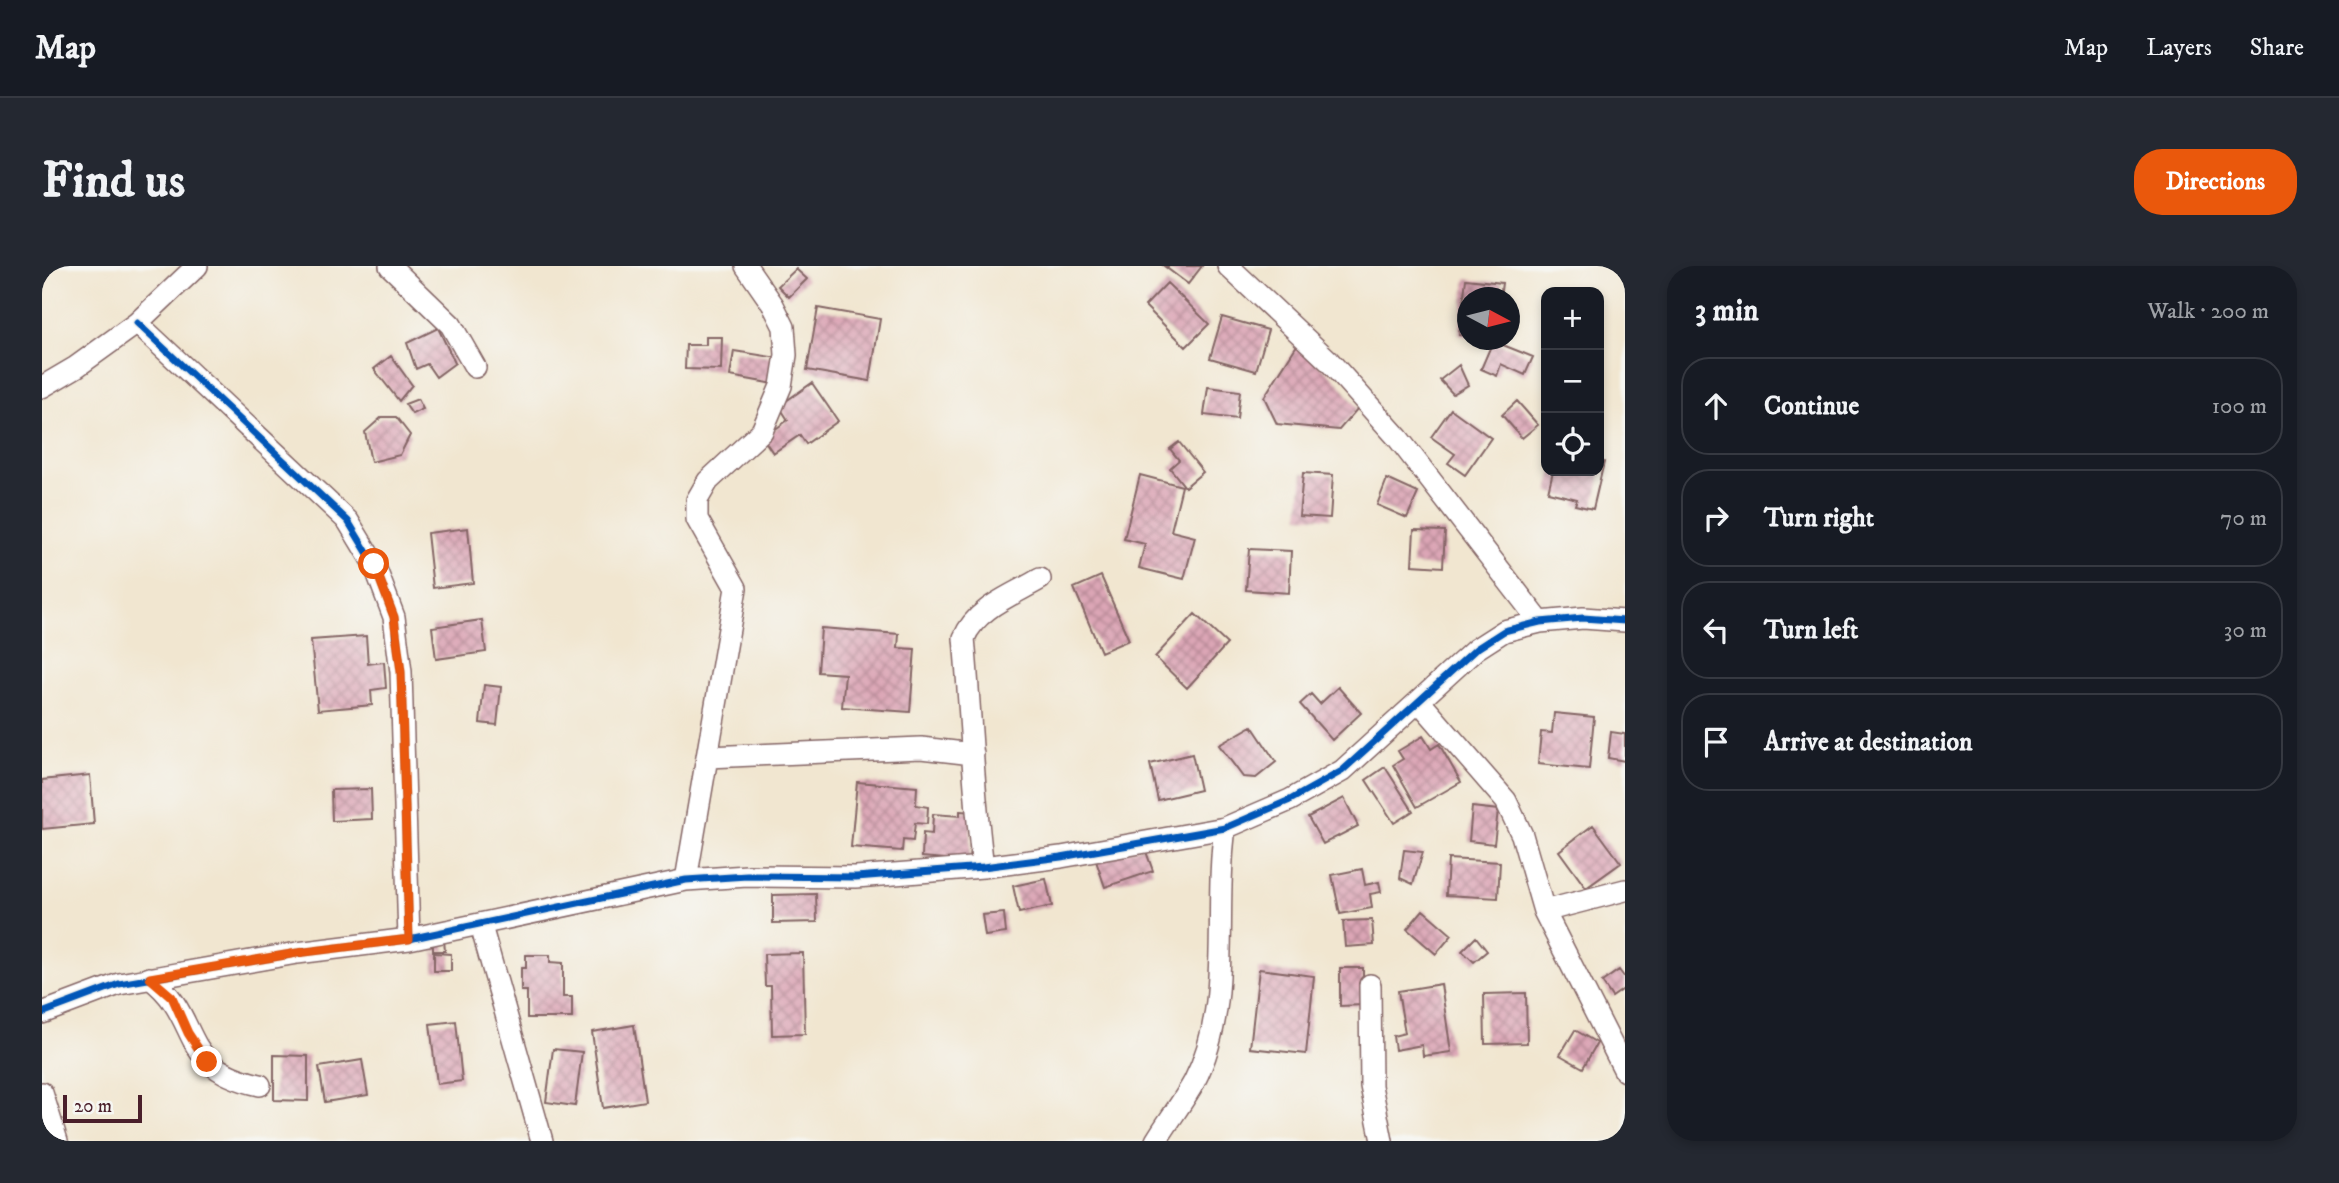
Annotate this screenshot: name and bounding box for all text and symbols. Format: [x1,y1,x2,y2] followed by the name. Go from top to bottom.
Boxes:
[35,28,96,69] text: Map
[2064,33,2108,63] text: Map
[2146,33,2212,63] text: Layers
[2250,33,2304,63] text: Share
[2134,149,2297,215] button: Directions
[42,151,185,213] text: Find us
[1457,287,1520,350] north arrow
[1541,287,1604,476] map controls
[1541,287,1604,350] button: +
[1695,293,1759,330] text: 3 min
[2148,297,2269,326] text: Walk · 200 m
[1541,350,1604,413] button: −
[1697,387,1735,425] icon: ahead
[1764,390,1859,423] text: Continue
[2212,392,2267,421] text: 100 m
[1541,413,1604,476] button: locate
[1697,499,1735,537] icon: right
[1764,502,1874,535] text: Turn right
[2220,504,2267,533] text: 70 m
[358,548,389,579] route start
[1697,611,1735,649] icon: left
[1764,614,1858,647] text: Turn left
[2224,616,2267,645] text: 30 m
[1697,723,1735,761] icon: arrive
[1764,726,1973,759] text: Arrive at destination
[191,1046,222,1077] route end
[63,1092,142,1124] scale bar
[74,1095,112,1118] text: 20 m

